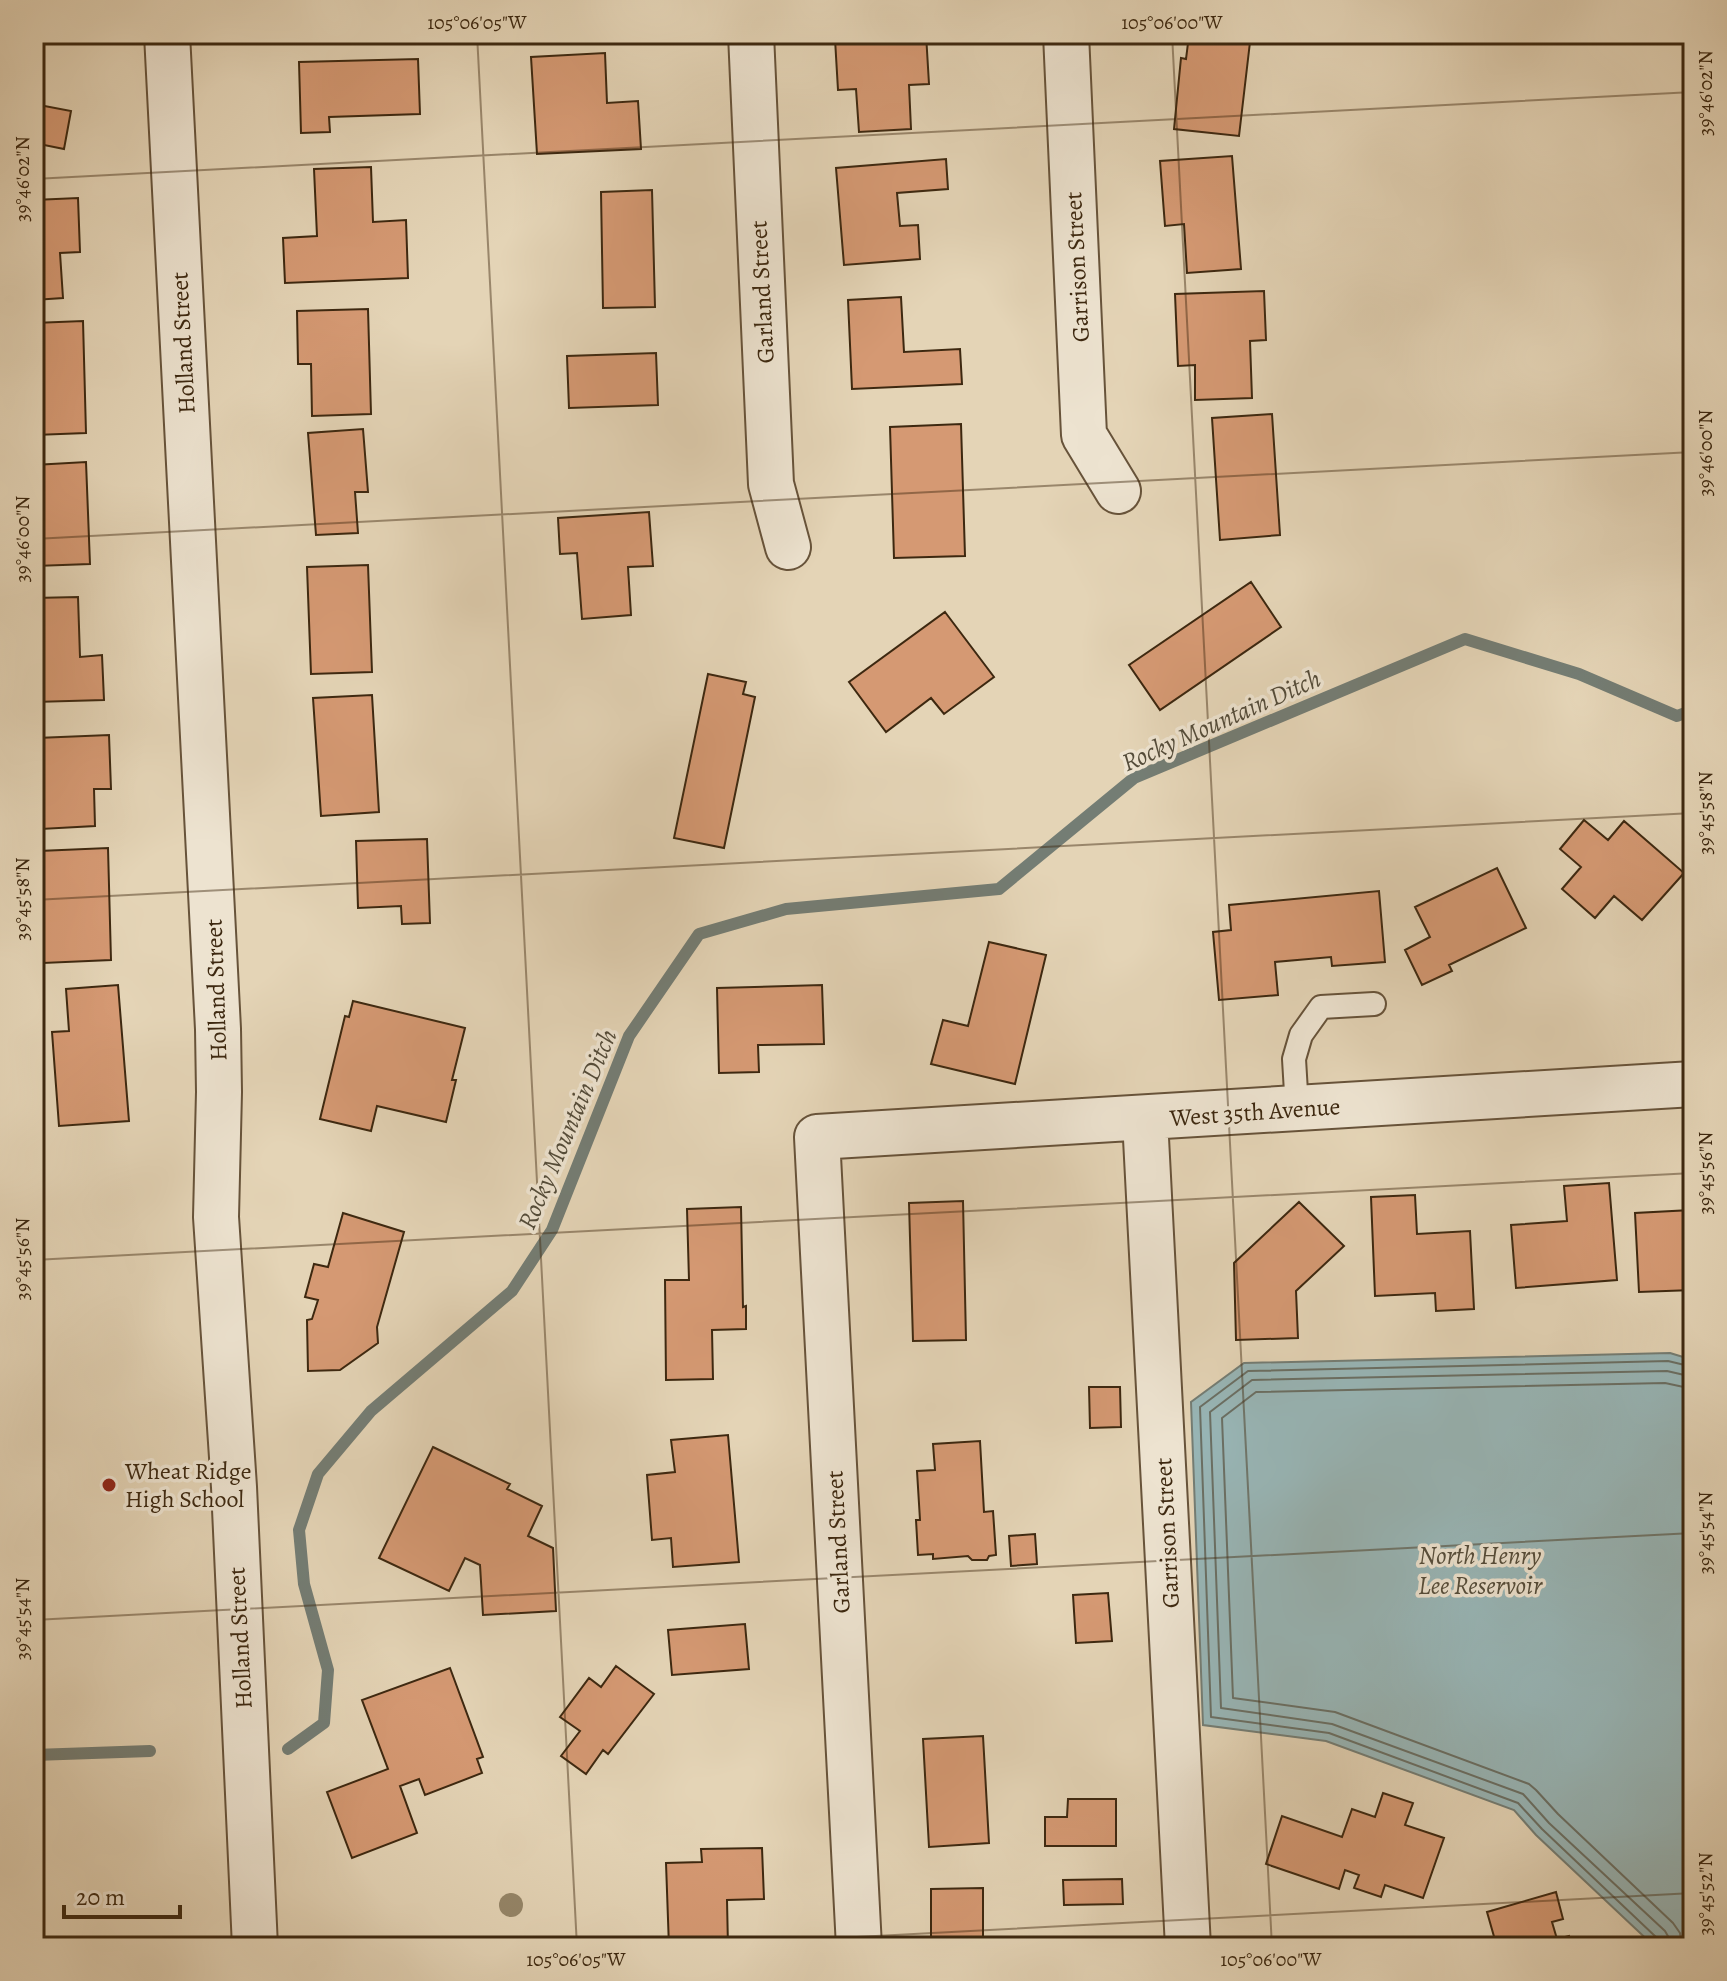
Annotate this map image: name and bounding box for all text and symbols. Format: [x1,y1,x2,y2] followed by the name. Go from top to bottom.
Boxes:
[427,9,527,36] text: 105°06'05"W
[1121,9,1223,36] text: 105°06'00"W
[1692,50,1719,136] text: 39°46'02"N
[9,136,36,222] text: 39°46'02"N
[1057,191,1097,343] street label: Garrison Street
[742,220,782,364] street label: Garland Street
[163,271,203,415] street label: Holland Street
[1692,410,1719,496] text: 39°46'00"N
[9,496,36,582] text: 39°46'00"N
[1116,661,1326,780] water label: Rocky Mountain Ditch
[1692,771,1719,855] text: 39°45'58"N
[9,857,36,941] text: 39°45'58"N
[198,918,234,1062] street label: Holland Street
[509,1024,625,1235] water label: Rocky Mountain Ditch
[1168,1090,1341,1134] street label: West 35th Avenue
[1692,1132,1719,1214] text: 39°45'56"N
[9,1218,36,1300] text: 39°45'56"N
[124,1455,251,1515] place label: Wheat Ridge High School
[1147,1457,1187,1609] street label: Garrison Street
[818,1470,858,1614] street label: Garland Street
[100,1476,118,1494] marker: Wheat Ridge High School
[1692,1492,1719,1574] text: 39°45'54"N
[1418,1538,1543,1603] water label: North Henry Lee Reservoir
[220,1566,260,1710] street label: Holland Street
[9,1578,36,1660] text: 39°45'54"N
[1692,1852,1719,1936] text: 39°45'52"N
[64,1869,180,1919] scale bar
[76,1881,125,1913] text: 20 m
[526,1946,626,1973] text: 105°06'05"W
[1220,1946,1322,1973] text: 105°06'00"W

